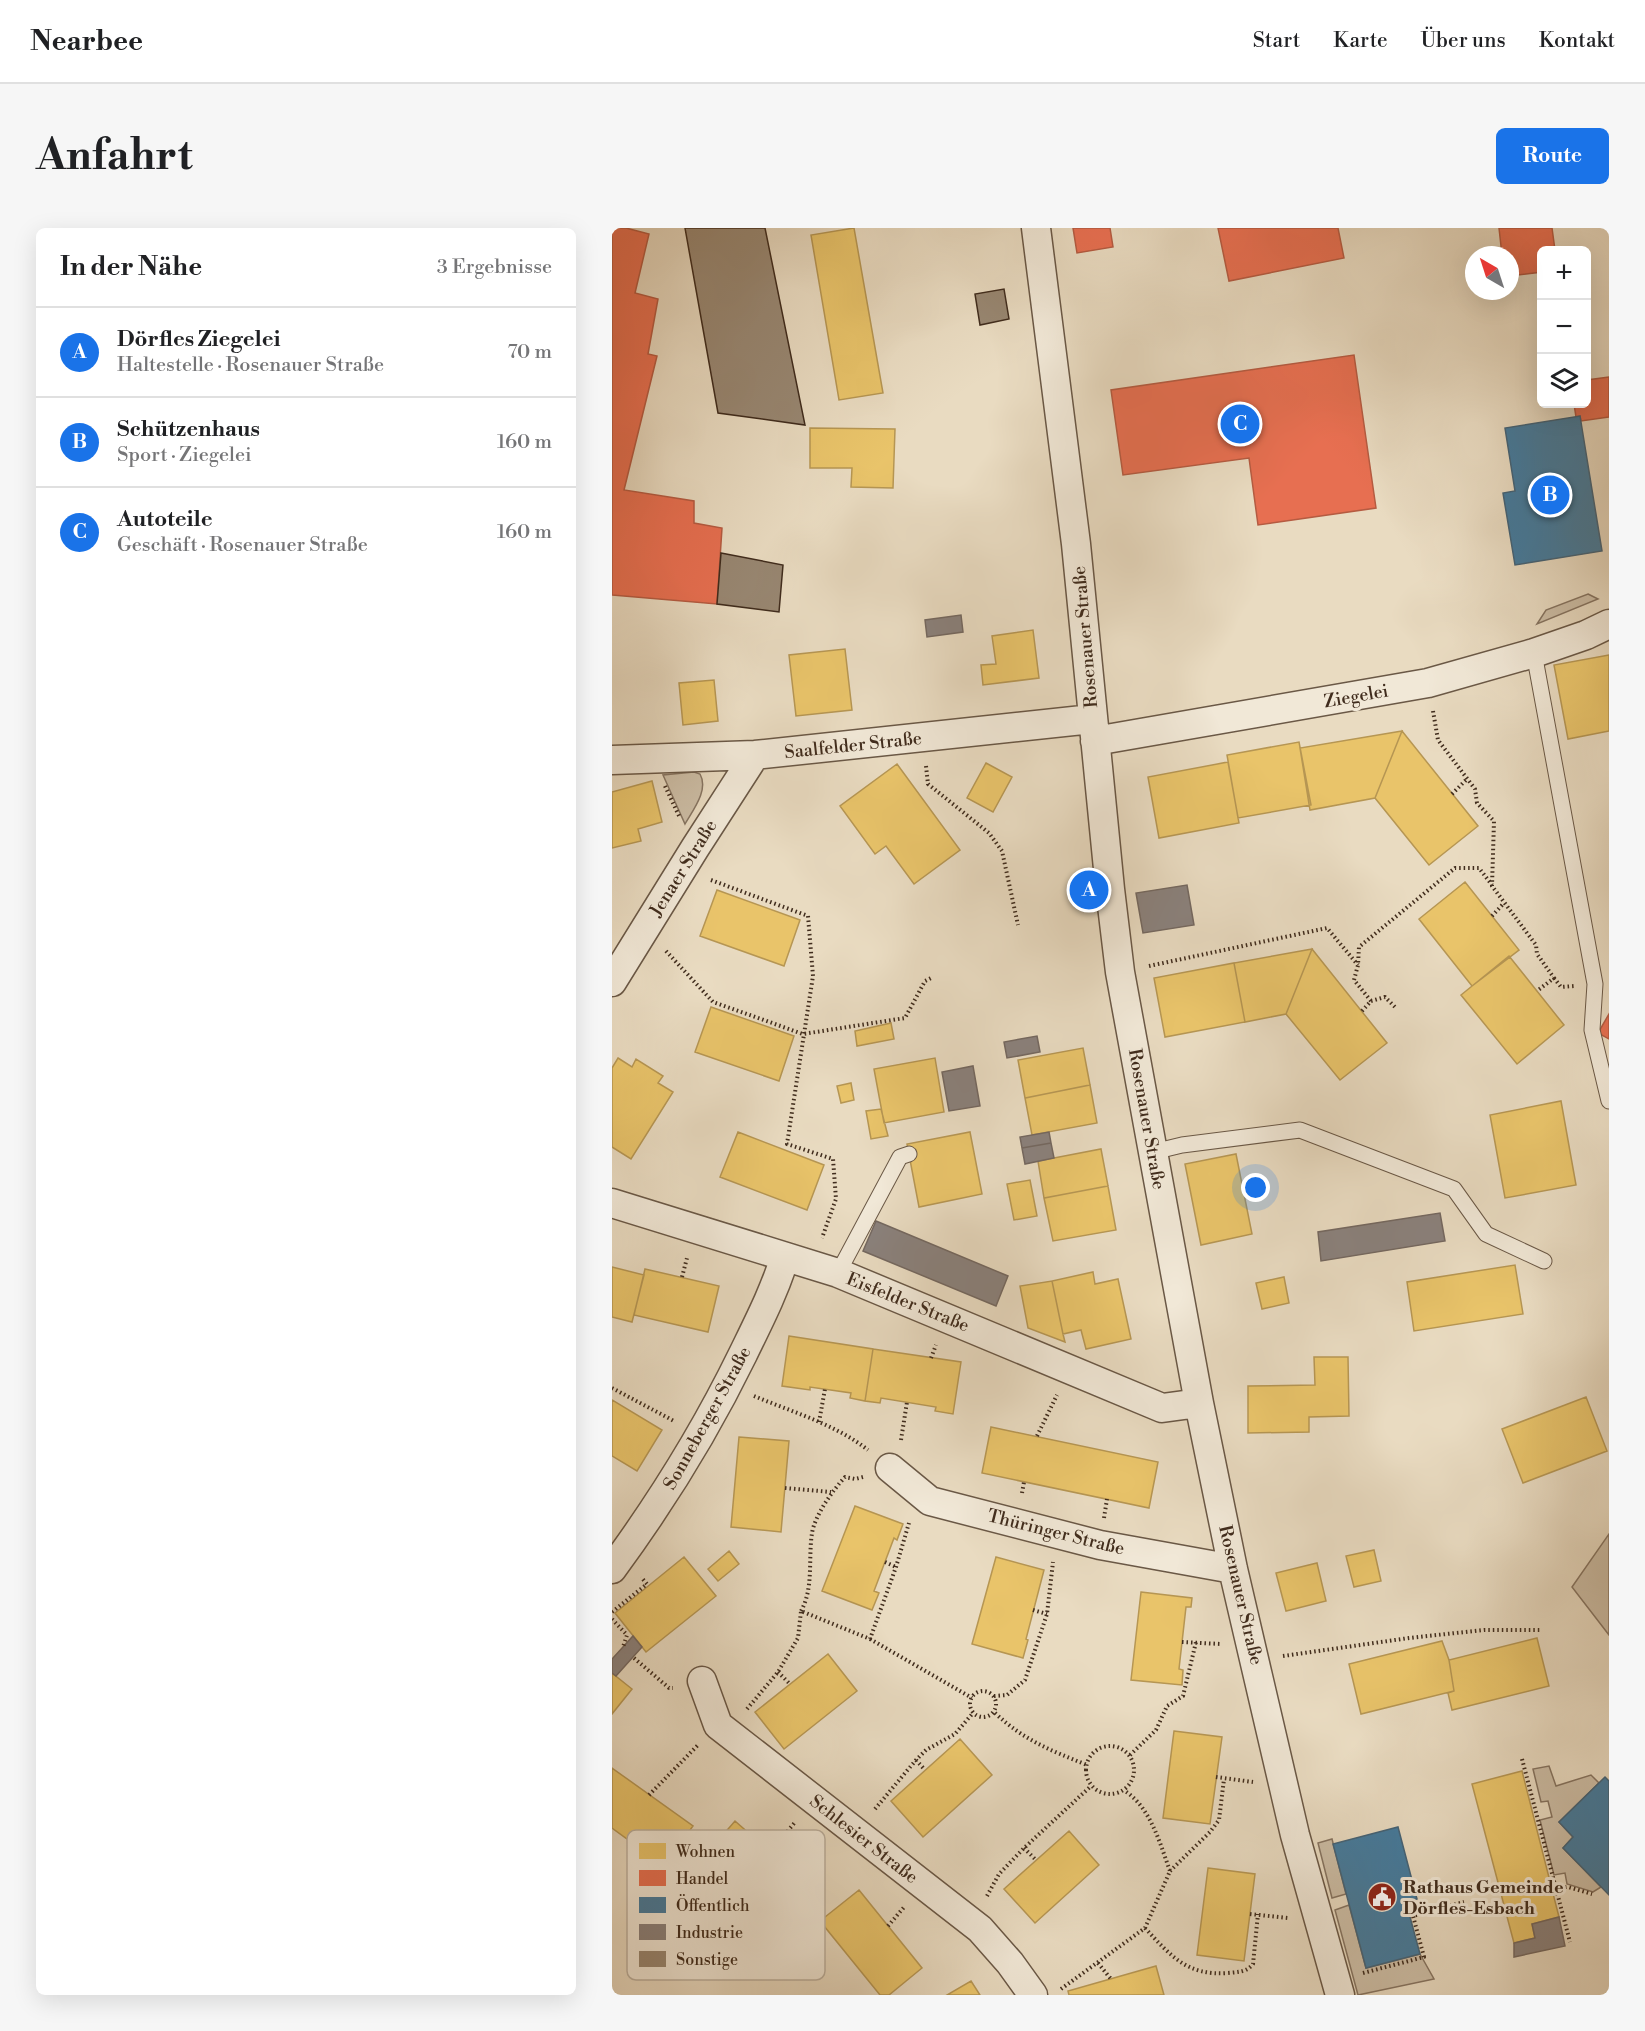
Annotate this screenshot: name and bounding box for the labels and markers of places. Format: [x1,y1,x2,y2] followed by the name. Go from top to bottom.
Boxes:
[1220,402,1260,446] pin: C
[1530,472,1570,518] pin: B
[1070,868,1108,912] pin: A
[1403,1876,1564,1920] place label: Rathaus Gemeinde Dörfles-Esbach
[1366,1881,1398,1913] public building icon: Rathaus Gemeinde Dörfles-Esbach

